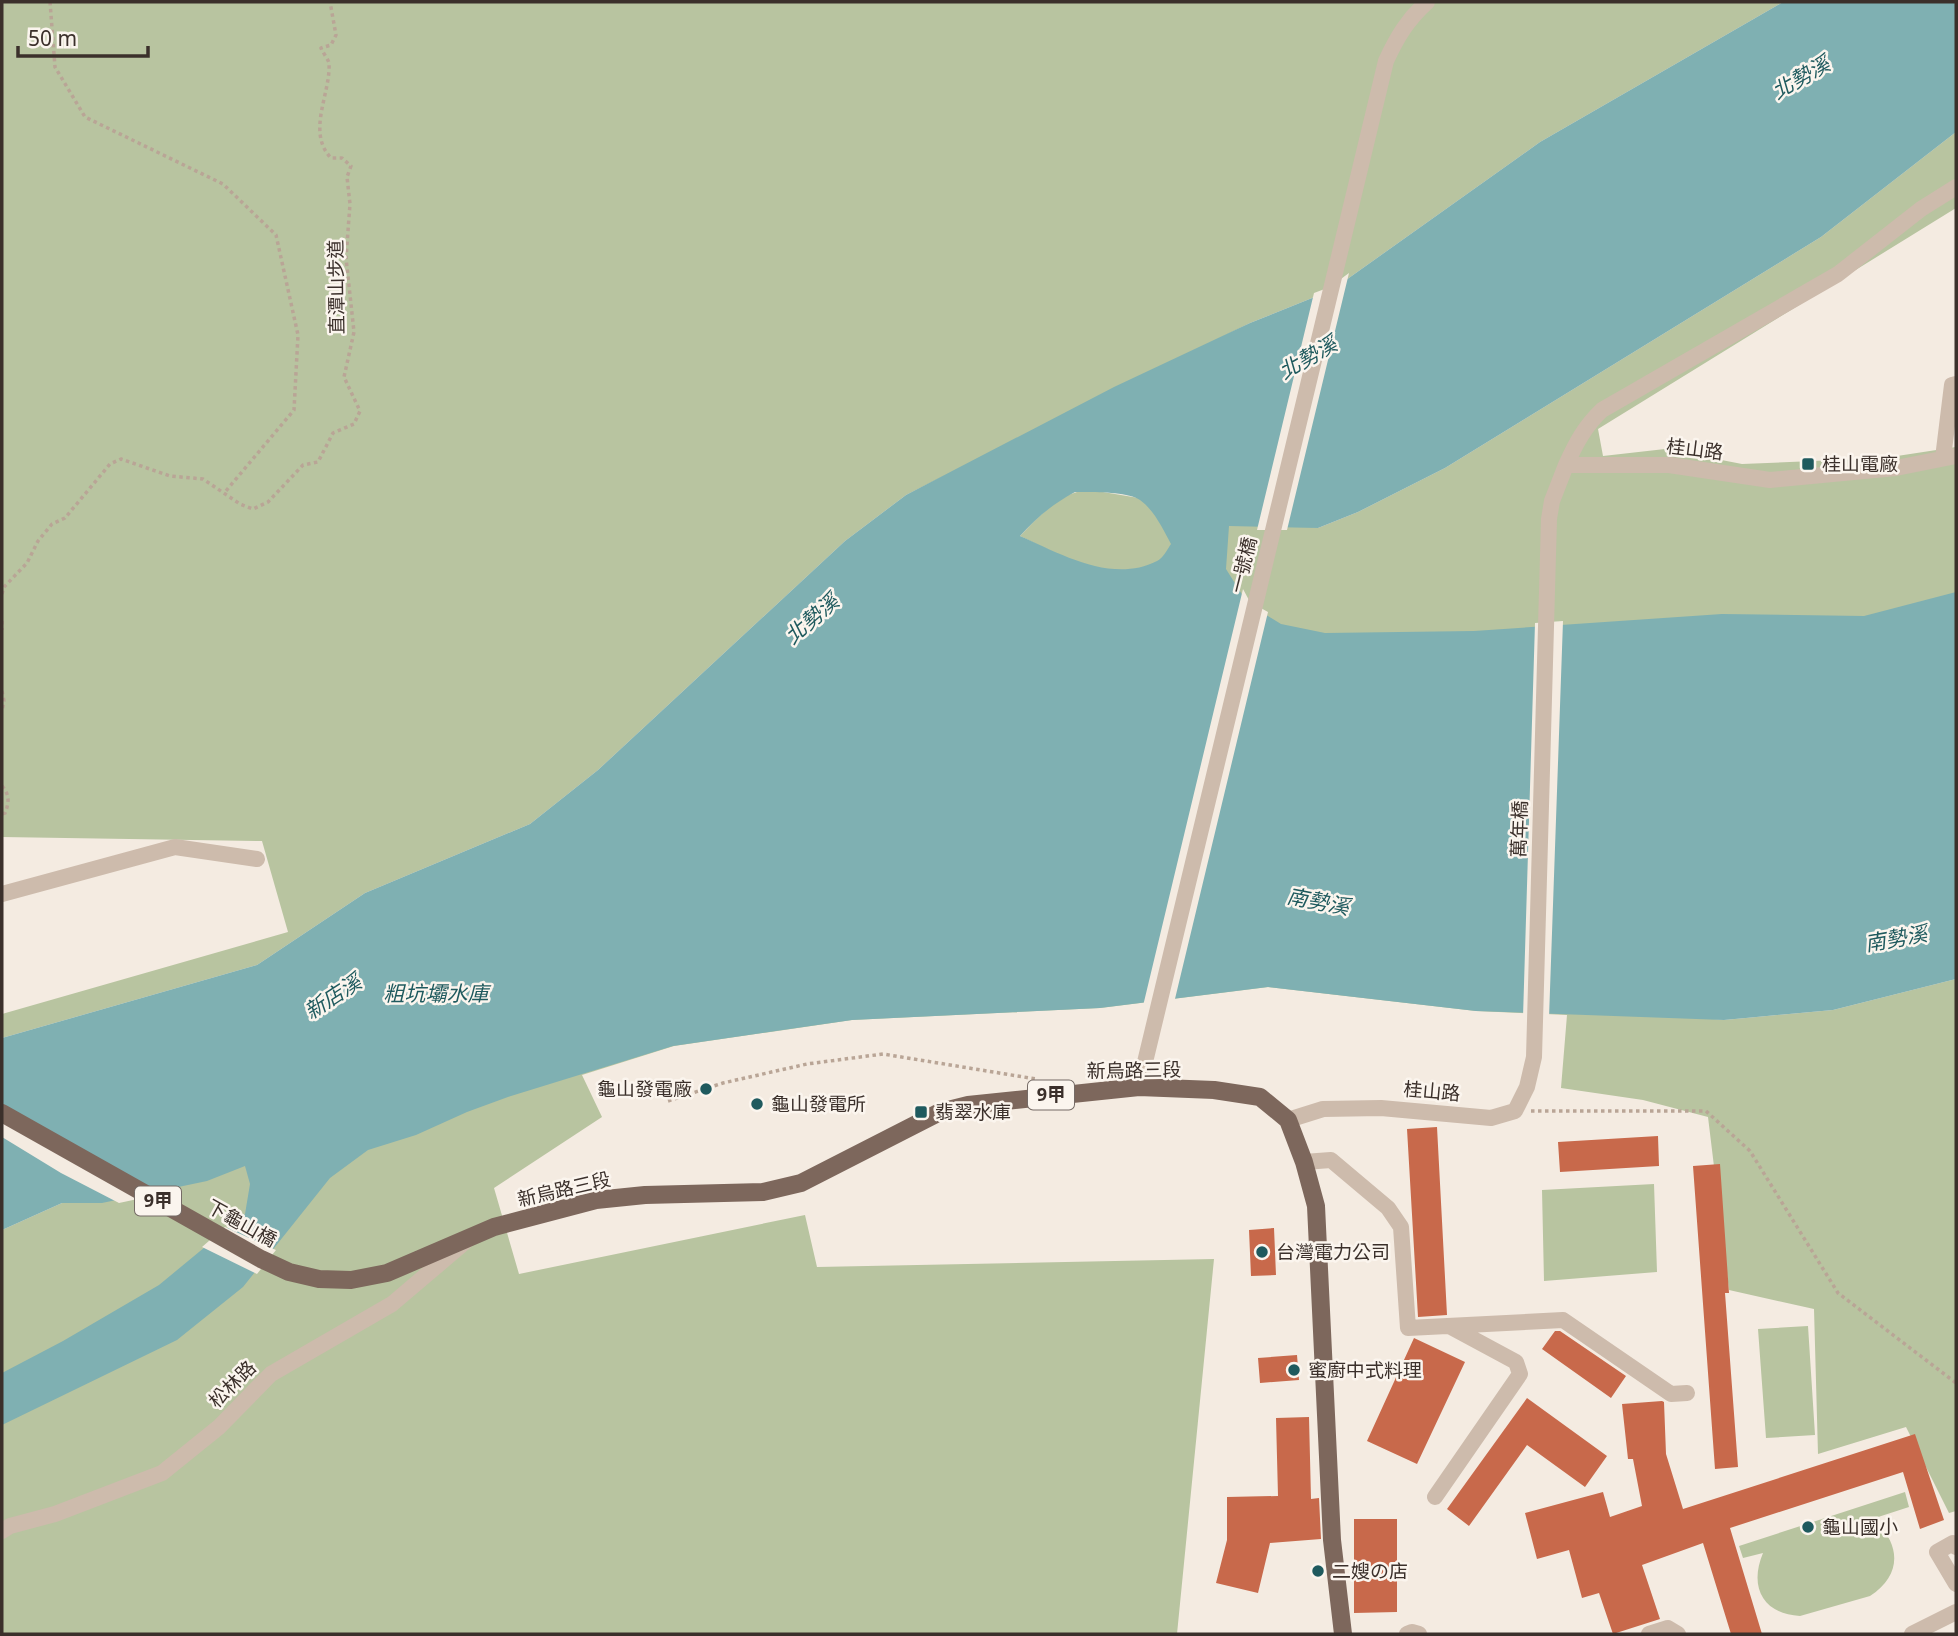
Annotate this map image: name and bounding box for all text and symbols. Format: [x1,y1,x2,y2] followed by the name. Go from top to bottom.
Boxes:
[18,14,147,58] scale bar
[28,24,77,52] text: 50 m
[1766,48,1837,105] water label: 北勢溪
[322,239,350,335] street label: 直潭山步道
[1273,328,1344,385] water label: 北勢溪
[1665,433,1725,465] street label: 桂山路
[1822,451,1898,477] place label: 桂山電廠
[1800,456,1816,472] marker: 桂山電廠
[1223,534,1263,596] street label: 一號橋
[778,585,847,649] water label: 北勢溪
[1505,800,1533,858] street label: 萬年橋
[1285,881,1355,921] water label: 南勢溪
[1862,918,1932,957] water label: 南勢溪
[298,966,369,1025] water label: 新店溪
[384,979,491,1007] water label: 粗坑壩水庫
[1086,1056,1182,1084] street label: 新烏路三段
[597,1076,692,1102] place label: 龜山發電廠
[1402,1076,1462,1106] street label: 桂山路
[1028,1080,1074,1110] road number: 9甲
[698,1081,714,1097] marker: 龜山發電廠
[771,1091,866,1117] place label: 龜山發電所
[749,1096,765,1112] marker: 龜山發電所
[935,1099,1011,1125] place label: 翡翠水庫
[913,1104,929,1120] marker: 翡翠水庫
[515,1166,613,1212] street label: 新烏路三段
[135,1186,181,1216] road number: 9甲
[202,1193,282,1253] street label: 下龜山橋
[1276,1239,1390,1265] place label: 台灣電力公司
[1254,1244,1270,1260] marker: 台灣電力公司
[203,1355,261,1413] street label: 松林路
[1308,1357,1422,1383] place label: 蜜廚中式料理
[1286,1362,1302,1378] marker: 蜜廚中式料理
[1822,1514,1898,1540] place label: 龜山國小
[1800,1519,1816,1535] marker: 龜山國小
[1332,1558,1408,1584] place label: 二嫂の店
[1310,1563,1326,1579] marker: 二嫂の店

